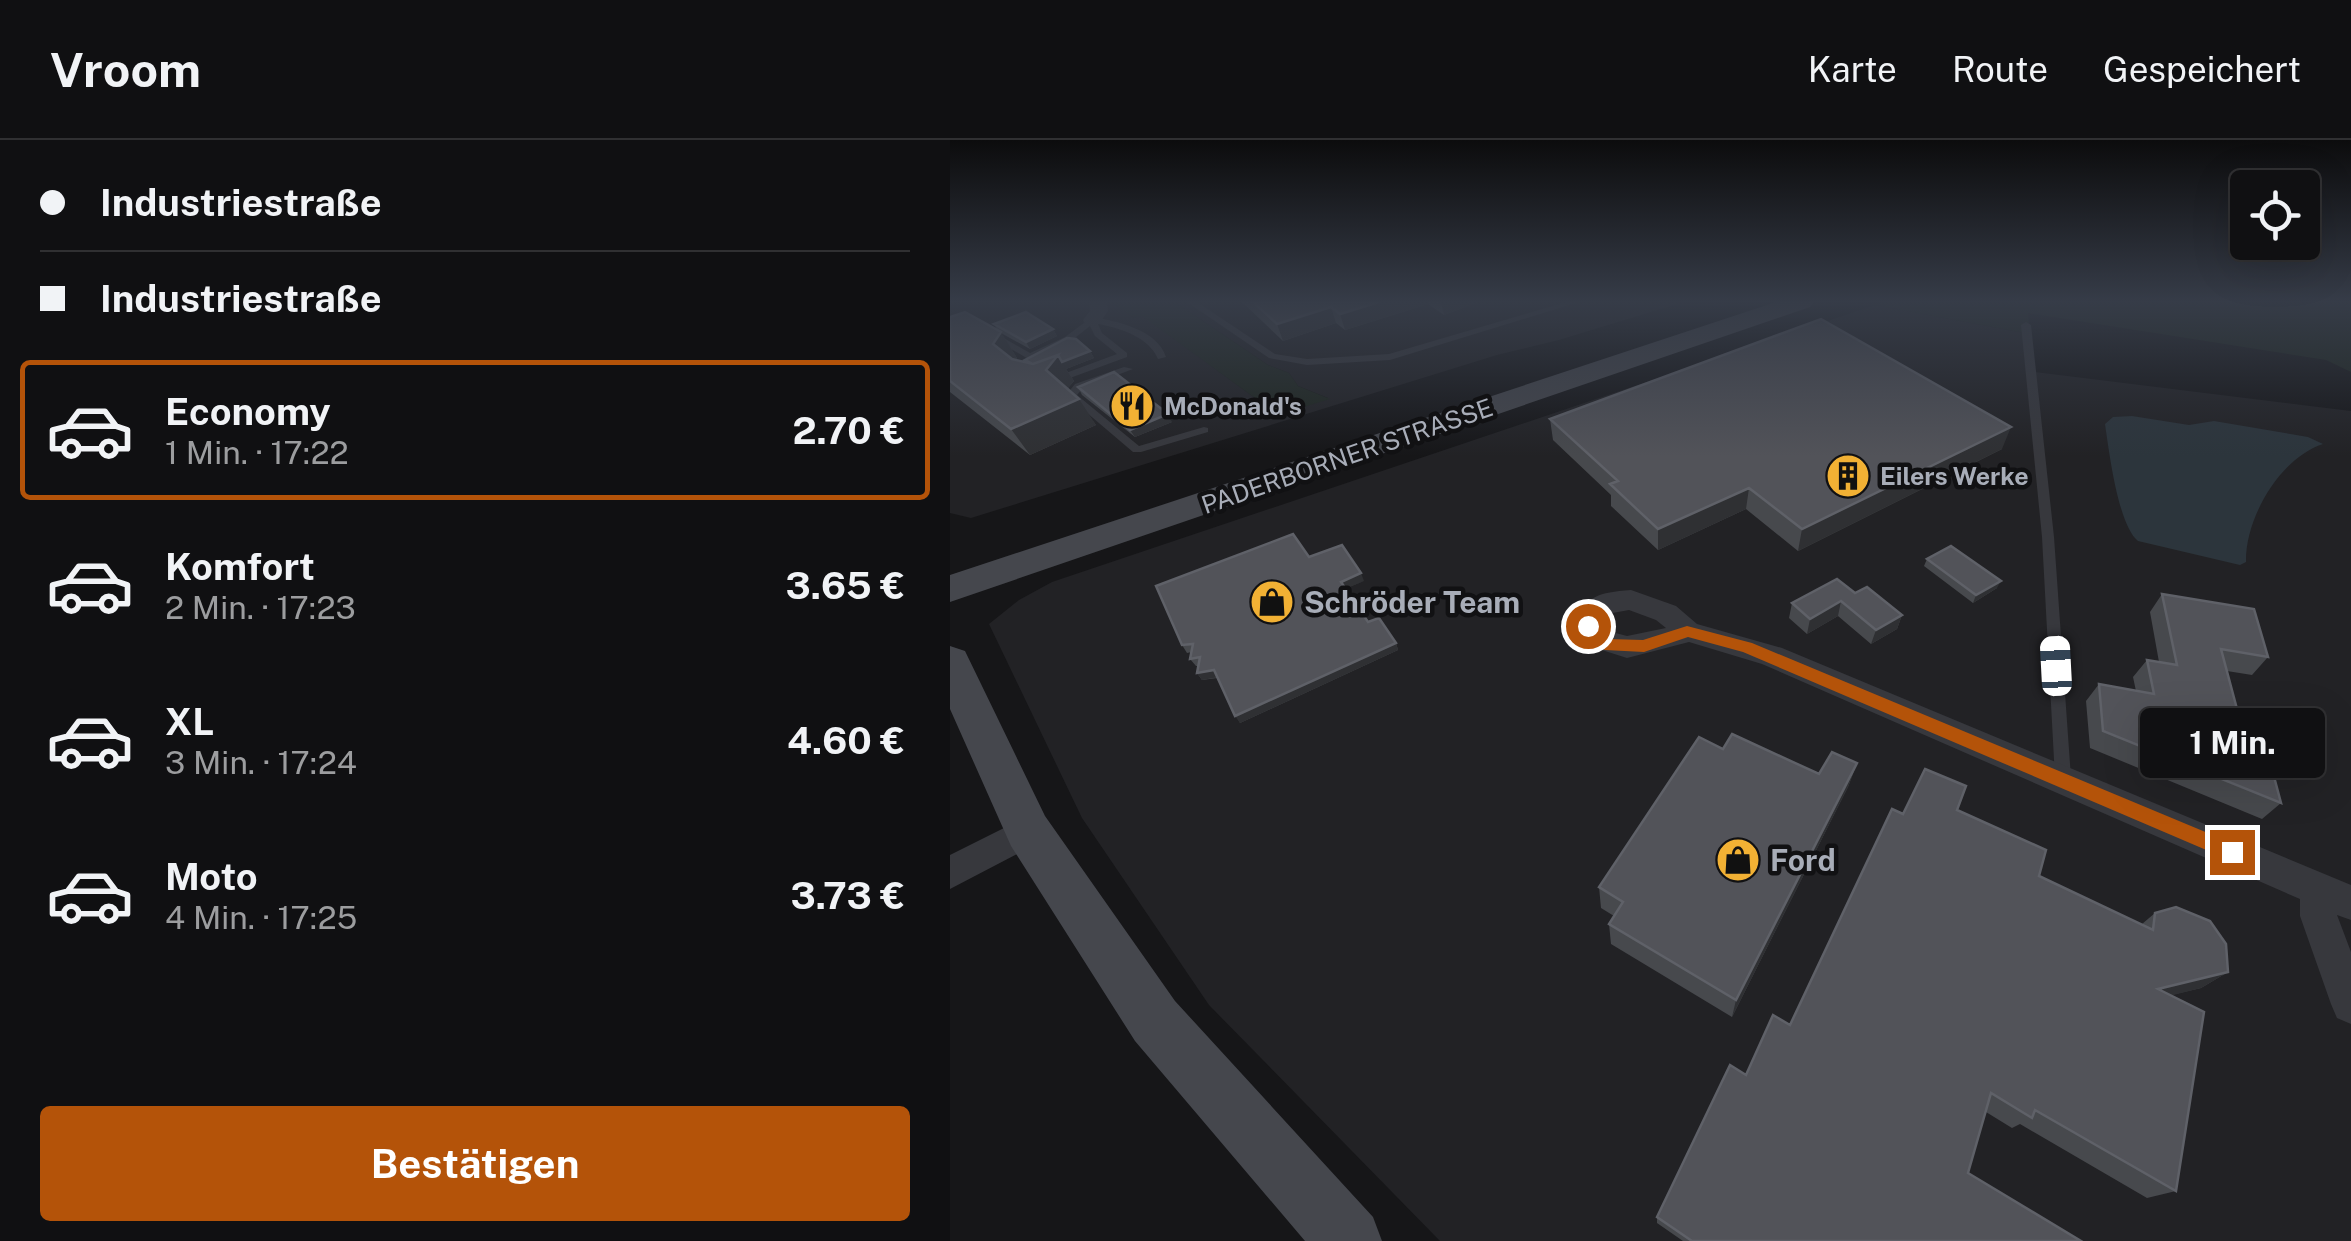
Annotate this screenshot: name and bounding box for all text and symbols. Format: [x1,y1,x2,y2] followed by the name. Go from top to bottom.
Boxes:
[50,41,201,98] text: Vroom
[1808,49,1897,90] text: Karte
[1952,49,2048,90] text: Route
[2103,49,2301,90] text: Gespeichert
[2230,170,2320,260] map controls
[2230,170,2320,260] button: locate
[100,180,382,225] text: Industriestraße
[100,276,382,321] text: Industriestraße
[1109,383,1155,429] restaurant icon: McDonald's
[45,385,135,475] icon: car
[165,389,331,434] text: Economy
[1164,391,1302,421] place label: McDonald's
[1197,392,1497,520] street label: PADERBORNER STRASSE
[792,408,905,453] text: 2.70 €
[165,434,349,471] text: 1 Min. · 17:22
[1825,453,1871,499] building icon: Eilers Werke
[1880,461,2029,491] place label: Eilers Werke
[45,540,135,630] icon: car
[165,544,315,589] text: Komfort
[785,563,905,608] text: 3.65 €
[1249,579,1295,625] shop icon: Schröder Team
[1304,584,1520,620] place label: Schröder Team
[165,589,356,626] text: 2 Min. · 17:23
[1566,604,1611,649] route start
[2039,635,2073,697] car
[45,695,135,785] icon: car
[165,699,214,744] text: XL
[2140,707,2324,777] callout: 1 Min.
[787,718,905,763] text: 4.60 €
[2189,724,2276,761] text: 1 Min.
[165,744,357,781] text: 3 Min. · 17:24
[2210,830,2255,875] route end
[1715,837,1761,883] shop icon: Ford
[1770,842,1836,878] place label: Ford
[45,850,135,940] icon: car
[165,854,258,899] text: Moto
[791,873,905,918] text: 3.73 €
[165,899,357,936] text: 4 Min. · 17:25
[40,1106,910,1221] button: Bestätigen

